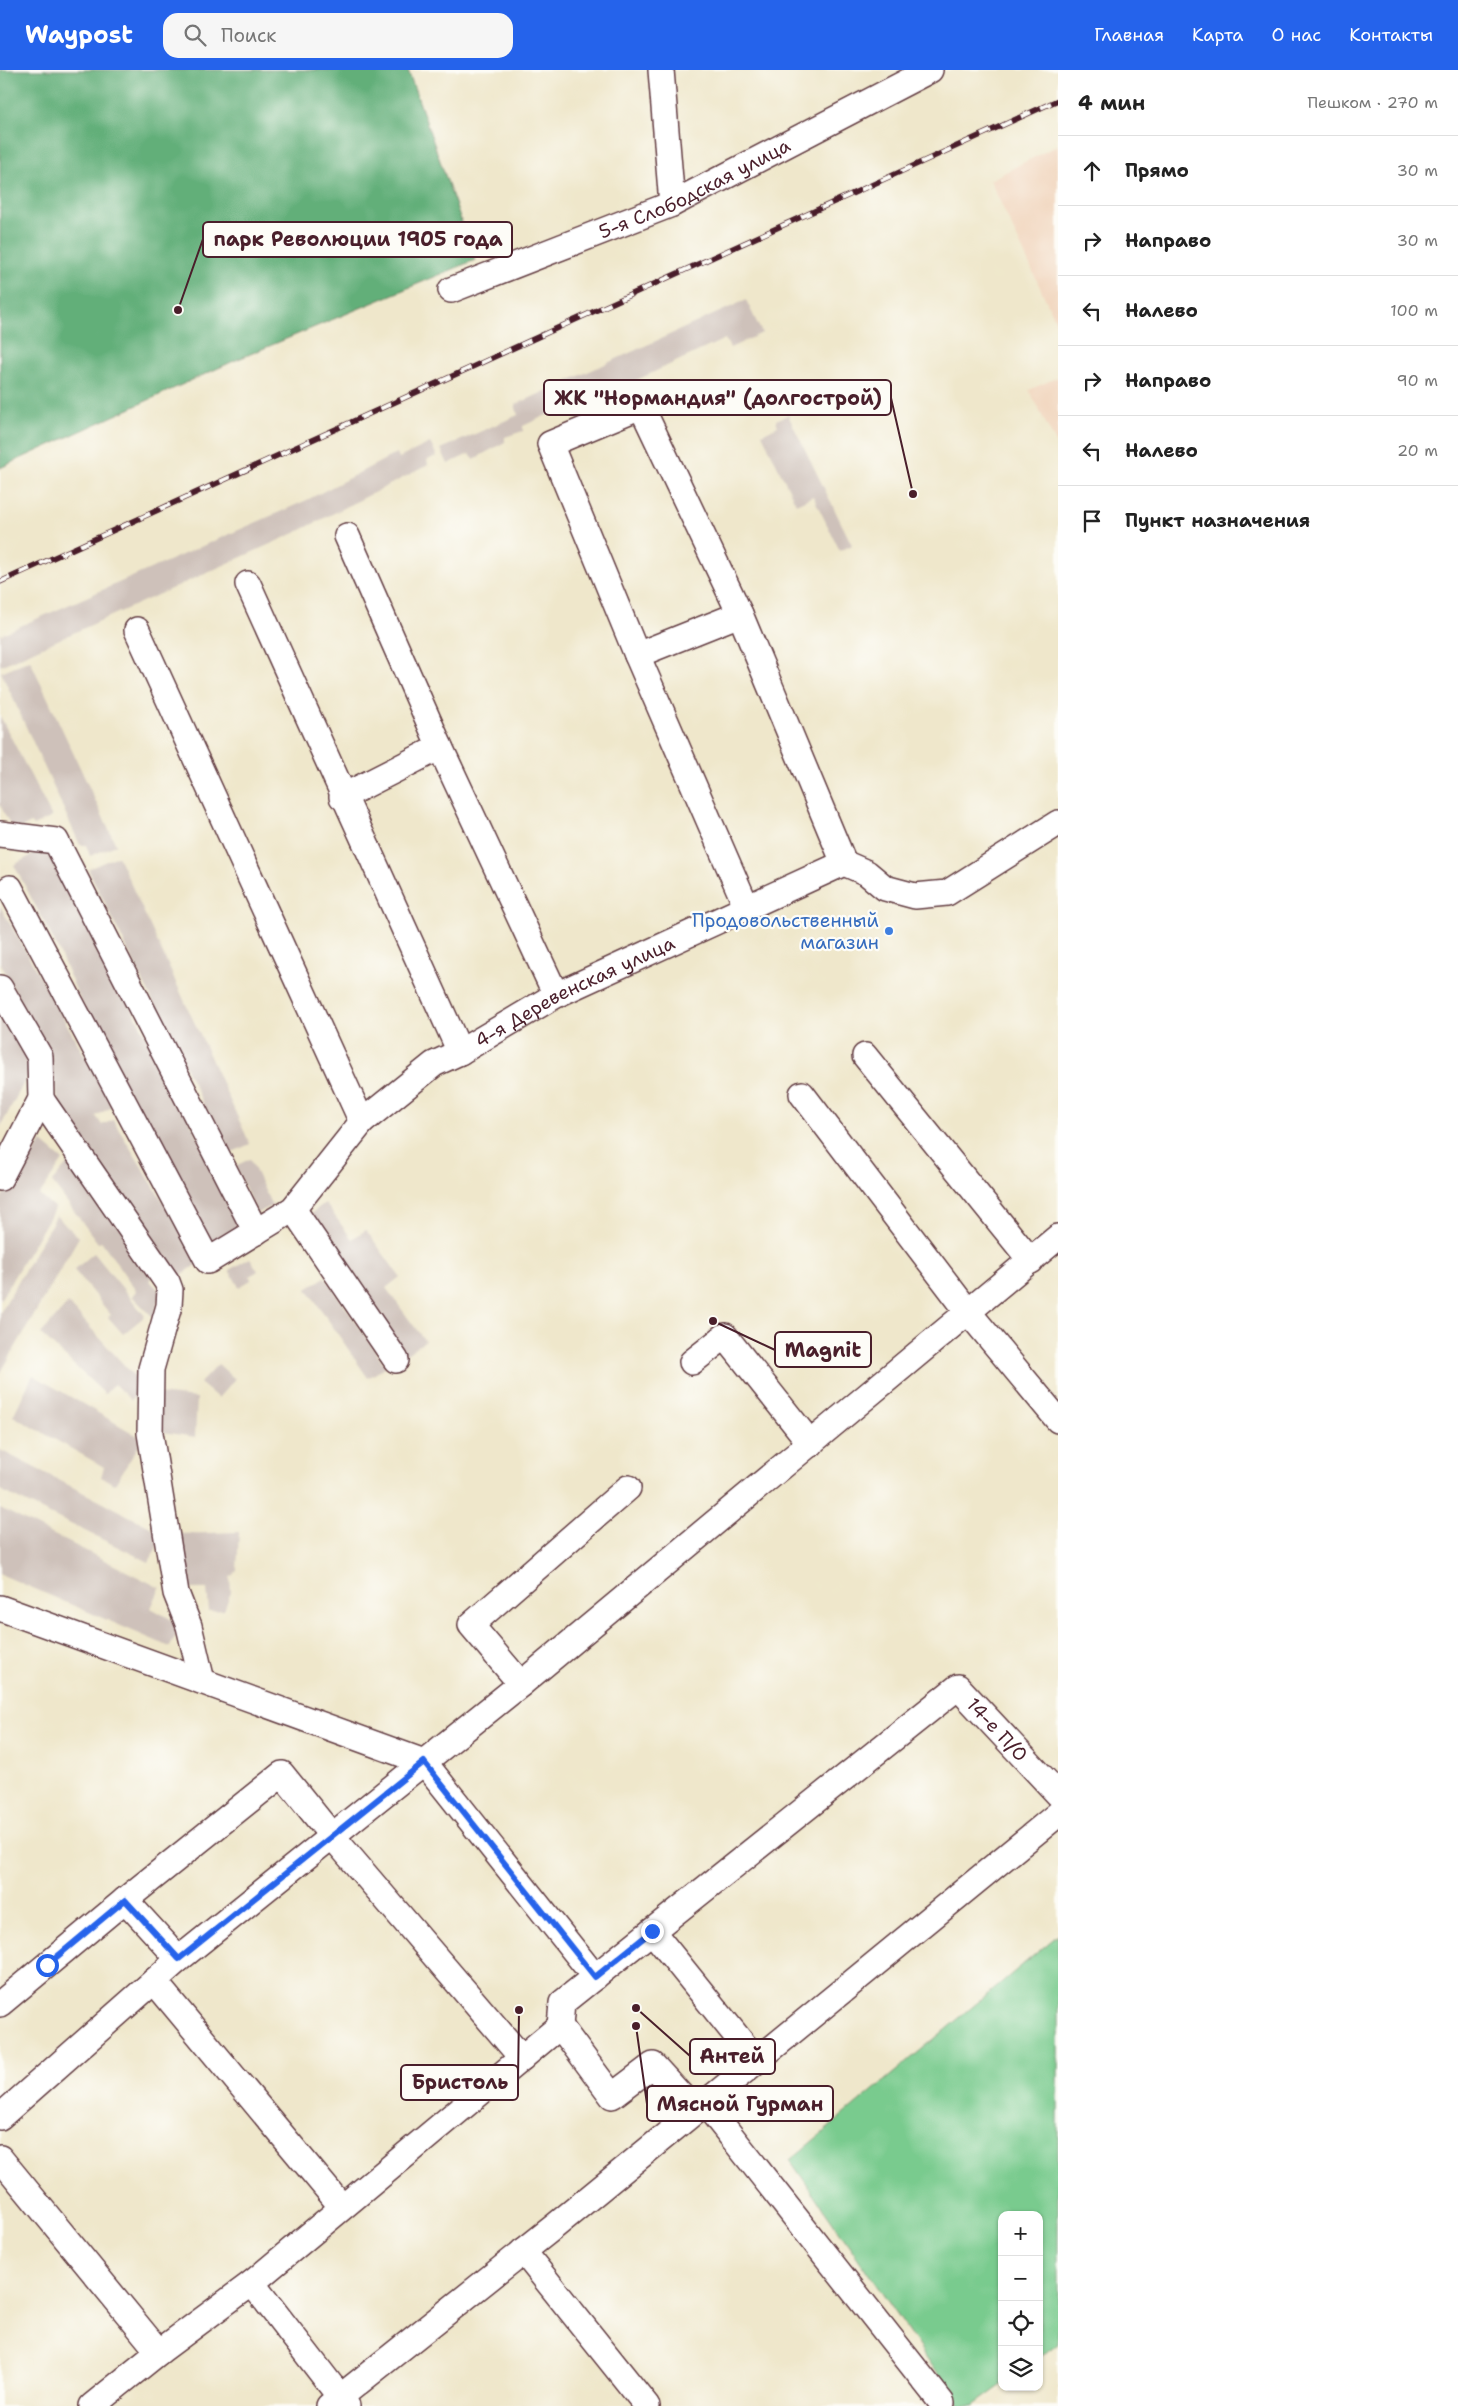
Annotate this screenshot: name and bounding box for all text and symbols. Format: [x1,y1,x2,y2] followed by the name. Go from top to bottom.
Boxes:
[163,13,513,58] search box
[25,19,133,51] text: Waypost
[181,21,209,49] icon: search
[221,23,276,48] text: Поиск
[1094,23,1164,47] text: Главная
[1192,23,1244,47] text: Карта
[1272,23,1321,47] text: О нас
[1349,23,1433,47] text: Контакты
[1078,89,1145,117] text: 4 мин
[1307,92,1438,113] text: Пешком · 270 m
[595,133,795,244] street label: 5-я Слободская улица
[1078,157,1106,185] icon: ahead
[1125,158,1189,183] text: Прямо
[1397,160,1438,181] text: 30 m
[203,222,512,257] callout: парк Революции 1905 года
[213,226,503,252] text: парк Революции 1905 года
[1078,227,1106,255] icon: right
[1125,228,1211,253] text: Направо
[1397,230,1438,251] text: 30 m
[1078,297,1106,325] icon: left
[1125,298,1198,323] text: Налево
[1390,300,1438,321] text: 100 m
[1078,367,1106,395] icon: right
[1125,368,1211,393] text: Направо
[1397,370,1438,391] text: 90 m
[544,380,891,415] callout: ЖК "Нормандия" (долгострой)
[554,385,882,411] text: ЖК "Нормандия" (долгострой)
[1078,437,1106,465] icon: left
[1125,438,1198,463] text: Налево
[1397,440,1438,461] text: 20 m
[1078,507,1106,535] icon: arrive
[1125,508,1310,533] text: Пункт назначения
[692,908,879,955] place label: Продовольственный магазин
[883,925,895,937] marker: Продовольственный магазин
[470,930,679,1053] street label: 4-я Деревенская улица
[775,1332,871,1367] callout: Magnit
[785,1337,861,1363] text: Magnit
[961,1692,1033,1767] street label: 14-е П/О
[641,1920,664,1943] route end
[36,1954,59,1977] route start
[690,2039,775,2074] callout: Антей
[700,2043,765,2069] text: Антей
[401,2065,518,2100] callout: Бристоль
[412,2069,508,2095] text: Бристоль
[647,2086,833,2121] callout: Мясной Гурман
[657,2091,823,2117] text: Мясной Гурман
[998,2211,1043,2391] map controls
[998,2211,1043,2256] button: +
[998,2256,1043,2301] button: −
[998,2301,1043,2346] button: locate
[998,2346,1043,2391] button: layers

